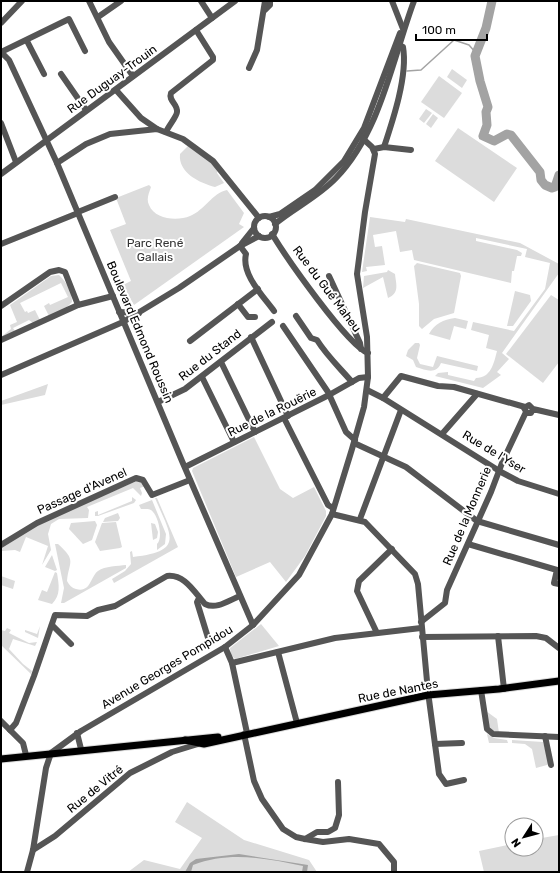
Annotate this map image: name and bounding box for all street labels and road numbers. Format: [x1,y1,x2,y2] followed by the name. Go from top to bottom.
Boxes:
[65,42,159,116] street label: Rue Duguay-Trouin
[290,243,364,335] street label: Rue du Gué Maheu
[104,259,176,405] street label: Boulevard Edmond Roussin
[176,326,244,384] street label: Rue du Stand
[225,384,319,440] street label: Rue de la Rouërie
[460,428,528,477] street label: Rue de l'Yser
[440,464,494,567] street label: Rue de la Monnerie
[35,465,129,517] street label: Passage d'Avenel
[99,622,235,712] street label: Avenue Georges Pompidou
[357,676,439,706] street label: Rue de Nantes
[64,762,126,816] street label: Rue de Vitré

